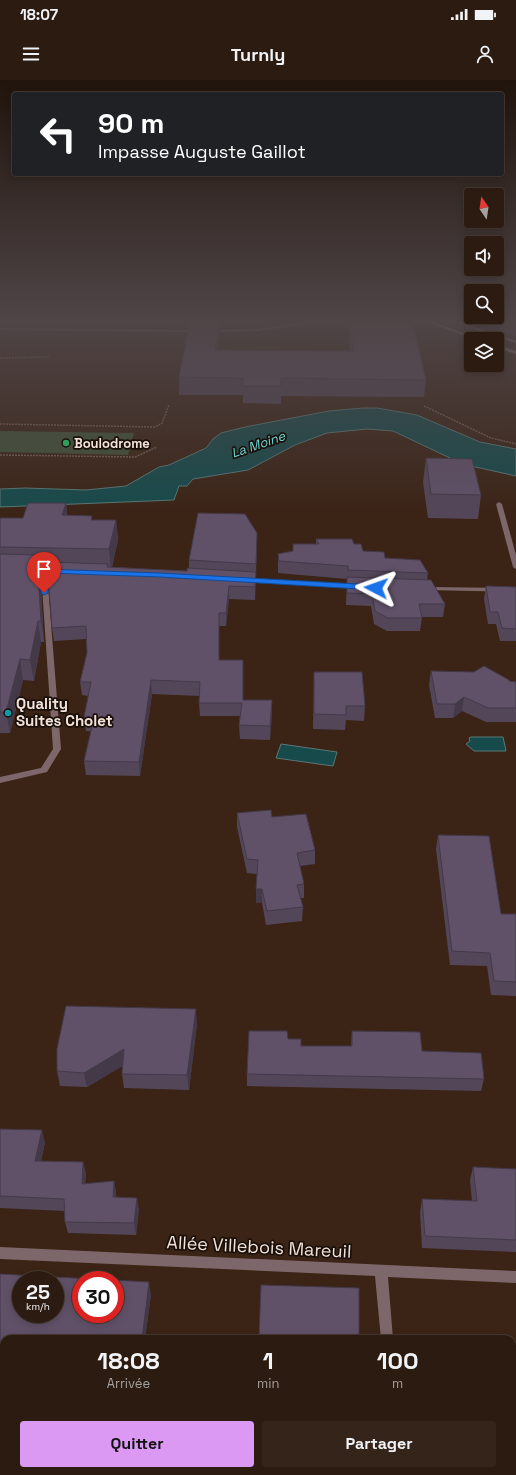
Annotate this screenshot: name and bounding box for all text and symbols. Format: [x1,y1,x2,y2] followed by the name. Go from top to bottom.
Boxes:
[20,5,58,24] text: 18:07
[20,43,42,65] icon: menu
[231,43,285,66] text: Turnly
[474,43,496,65] icon: person
[98,105,164,141] text: 90 m
[32,108,84,160] icon: left
[98,140,306,163] text: Impasse Auguste Gaillot
[464,188,504,228] north arrow
[464,188,504,372] map controls
[464,236,504,276] button: sound
[464,284,504,324] button: search
[464,332,504,372] button: layers
[229,427,289,462] water label: La Moine
[74,435,150,452] place label: Boulodrome
[61,438,71,448] marker: Boulodrome
[27,552,61,593] pin
[33,558,55,580] icon: arrive
[355,567,397,609] position arrow
[16,694,113,730] place label: Quality Suites Cholet
[3,708,13,718] marker: Quality Suites Cholet
[166,1230,352,1263] street label: Allée Villebois Mareuil
[72,1271,124,1323] speed limit sign: 30
[26,1279,50,1305] text: 25
[26,1300,50,1313] text: km/h
[97,1345,160,1376] text: 18:08
[263,1345,274,1376] text: 1
[377,1345,419,1376] text: 100
[107,1375,150,1392] text: Arrivée
[257,1375,279,1392] text: min
[392,1375,403,1392] text: m
[20,1421,254,1467] button: Quitter
[262,1421,496,1467] button: Partager

